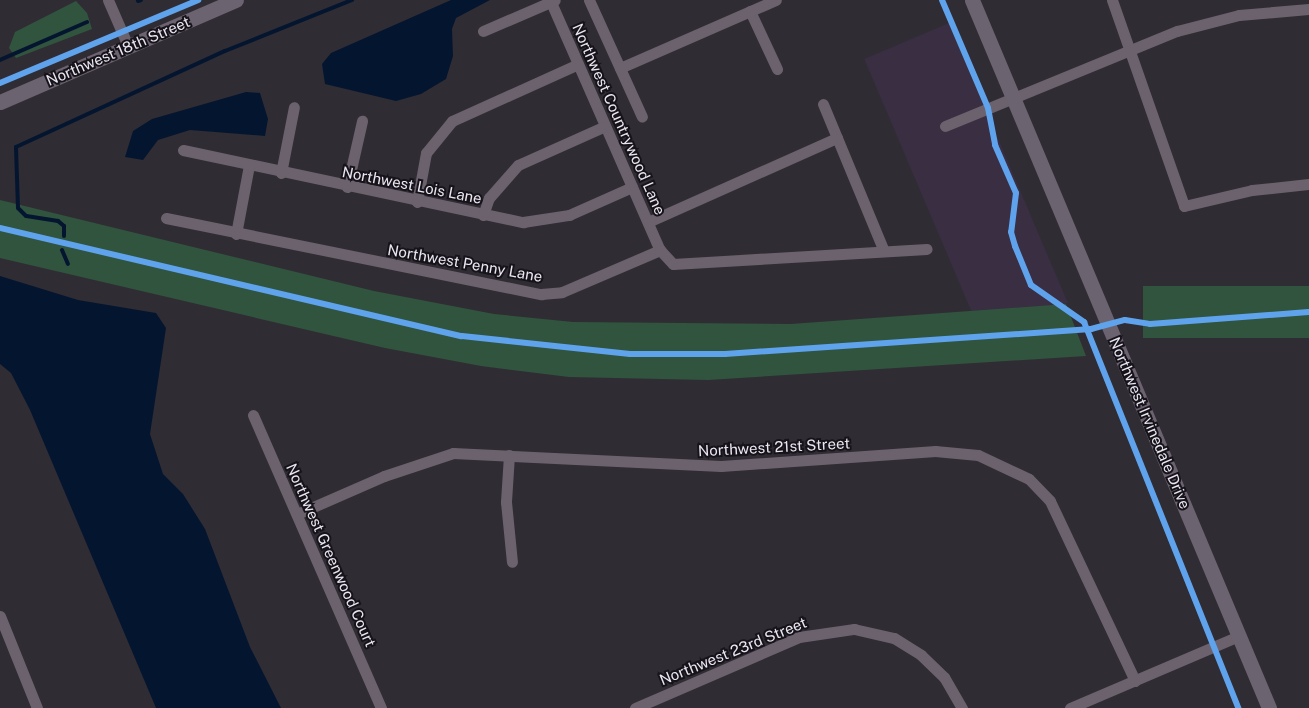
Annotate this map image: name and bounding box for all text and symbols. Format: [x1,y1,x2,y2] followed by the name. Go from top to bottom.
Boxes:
[44,13,192,89] street label: Northwest 18th Street
[569,21,669,217] street label: Northwest Countrywood Lane
[341,163,483,207] street label: Northwest Lois Lane
[386,241,544,285] street label: Northwest Penny Lane
[1106,334,1194,512] street label: Northwest Irvinedale Drive
[698,434,850,460] street label: Northwest 21st Street
[282,461,380,649] street label: Northwest Greenwood Court
[657,613,809,689] street label: Northwest 23rd Street

